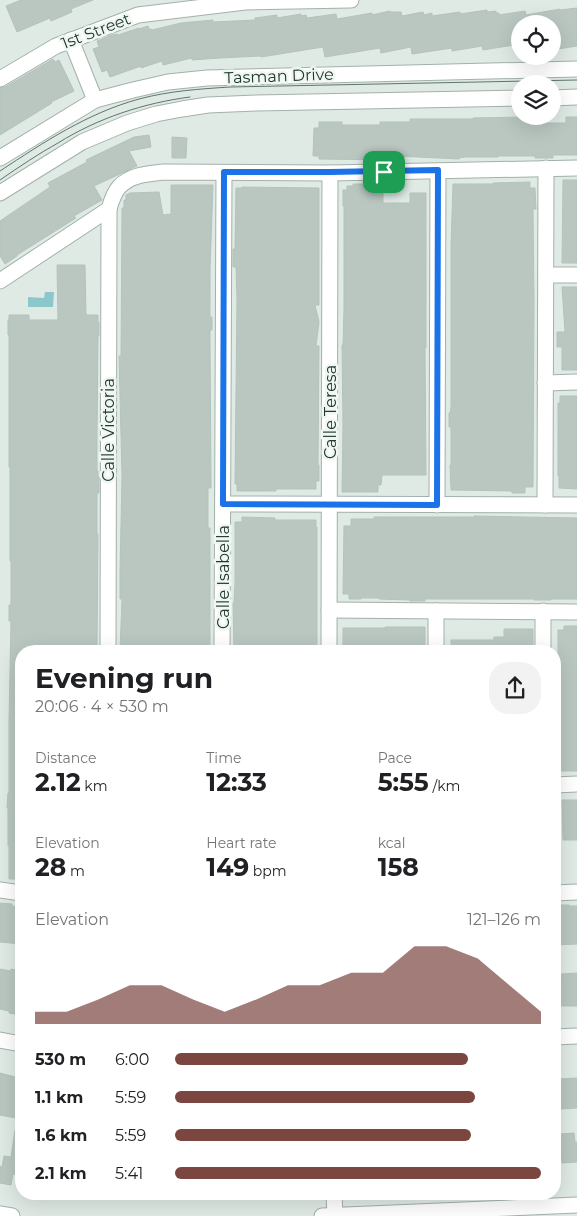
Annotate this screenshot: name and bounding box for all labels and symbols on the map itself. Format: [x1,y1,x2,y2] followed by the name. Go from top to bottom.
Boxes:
[59,9,134,53] street label: 1st Street
[224,65,334,87] street label: Tasman Drive
[363,151,405,193] pin
[321,365,340,459] street label: Calle Teresa
[99,378,118,482] street label: Calle Victoria
[214,525,233,629] street label: Calle Isabella

